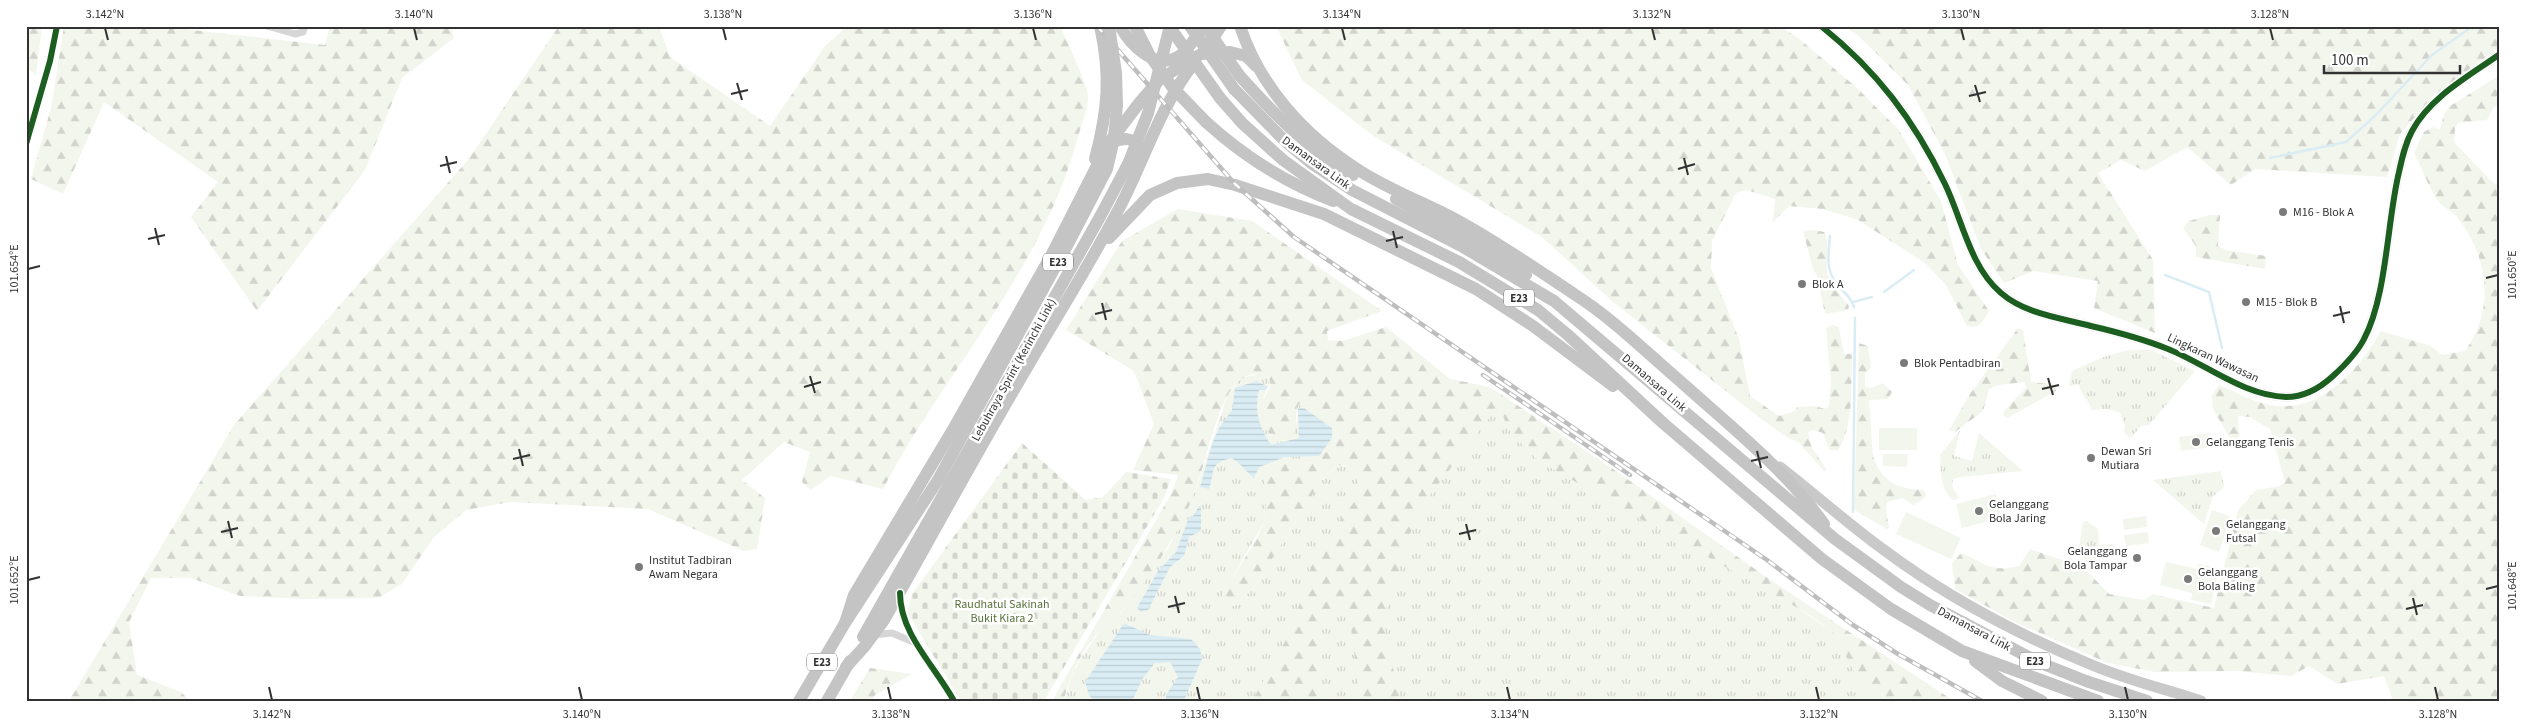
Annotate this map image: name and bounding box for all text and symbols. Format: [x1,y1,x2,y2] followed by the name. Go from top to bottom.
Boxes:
[86,6,124,23] text: 3.142°N
[395,6,433,23] text: 3.140°N
[704,6,742,23] text: 3.138°N
[1014,6,1052,23] text: 3.136°N
[1323,6,1361,23] text: 3.134°N
[1633,6,1671,23] text: 3.132°N
[1942,6,1980,23] text: 3.130°N
[2251,6,2289,23] text: 3.128°N
[2324,42,2460,74] scale bar
[2331,50,2369,71] text: 100 m
[1278,132,1354,194] street label: Damansara Link
[2293,204,2354,221] place label: M16 - Blok A
[2277,206,2289,218] marker: M16 - Blok A
[6,244,23,294] text: 101.654°E
[2504,250,2521,300] text: 101.650°E
[1043,253,1073,270] road number: E23
[1812,276,1844,293] place label: Blok A
[1796,278,1808,290] marker: Blok A
[1504,290,1534,306] road number: E23
[2256,294,2317,311] place label: M15 - Blok B
[968,296,1060,444] street label: Lebuhraya Sprint (Kerinchi Link)
[2240,296,2252,308] marker: M15 - Blok B
[2164,329,2262,387] street label: Lingkaran Wawasan
[1618,350,1690,416] street label: Damansara Link
[1914,355,2001,372] place label: Blok Pentadbiran
[1898,357,1910,369] marker: Blok Pentadbiran
[2206,434,2294,451] place label: Gelanggang Tenis
[2190,436,2202,448] marker: Gelanggang Tenis
[2101,443,2151,474] place label: Dewan Sri Mutiara
[2085,452,2097,464] marker: Dewan Sri Mutiara
[1989,496,2049,527] place label: Gelanggang Bola Jaring
[1973,505,1985,517] marker: Gelanggang Bola Jaring
[2226,516,2286,547] place label: Gelanggang Futsal
[2210,525,2222,537] marker: Gelanggang Futsal
[2064,543,2128,574] place label: Gelanggang Bola Tampar
[649,552,732,583] place label: Institut Tadbiran Awam Negara
[2131,552,2143,564] marker: Gelanggang Bola Tampar
[6,555,23,605] text: 101.652°E
[633,561,645,573] marker: Institut Tadbiran Awam Negara
[2504,561,2521,611] text: 101.648°E
[2198,564,2258,595] place label: Gelanggang Bola Baling
[2182,573,2194,585] marker: Gelanggang Bola Baling
[955,596,1049,627] park label: Raudhatul Sakinah Bukit Kiara 2
[1934,603,2014,655] street label: Damansara Link
[2020,652,2050,669] road number: E23
[807,654,837,670] road number: E23
[253,706,291,723] text: 3.142°N
[563,706,601,723] text: 3.140°N
[872,706,910,723] text: 3.138°N
[1181,706,1219,723] text: 3.136°N
[1491,706,1529,723] text: 3.134°N
[1800,706,1838,723] text: 3.132°N
[2109,706,2147,723] text: 3.130°N
[2419,706,2457,723] text: 3.128°N

